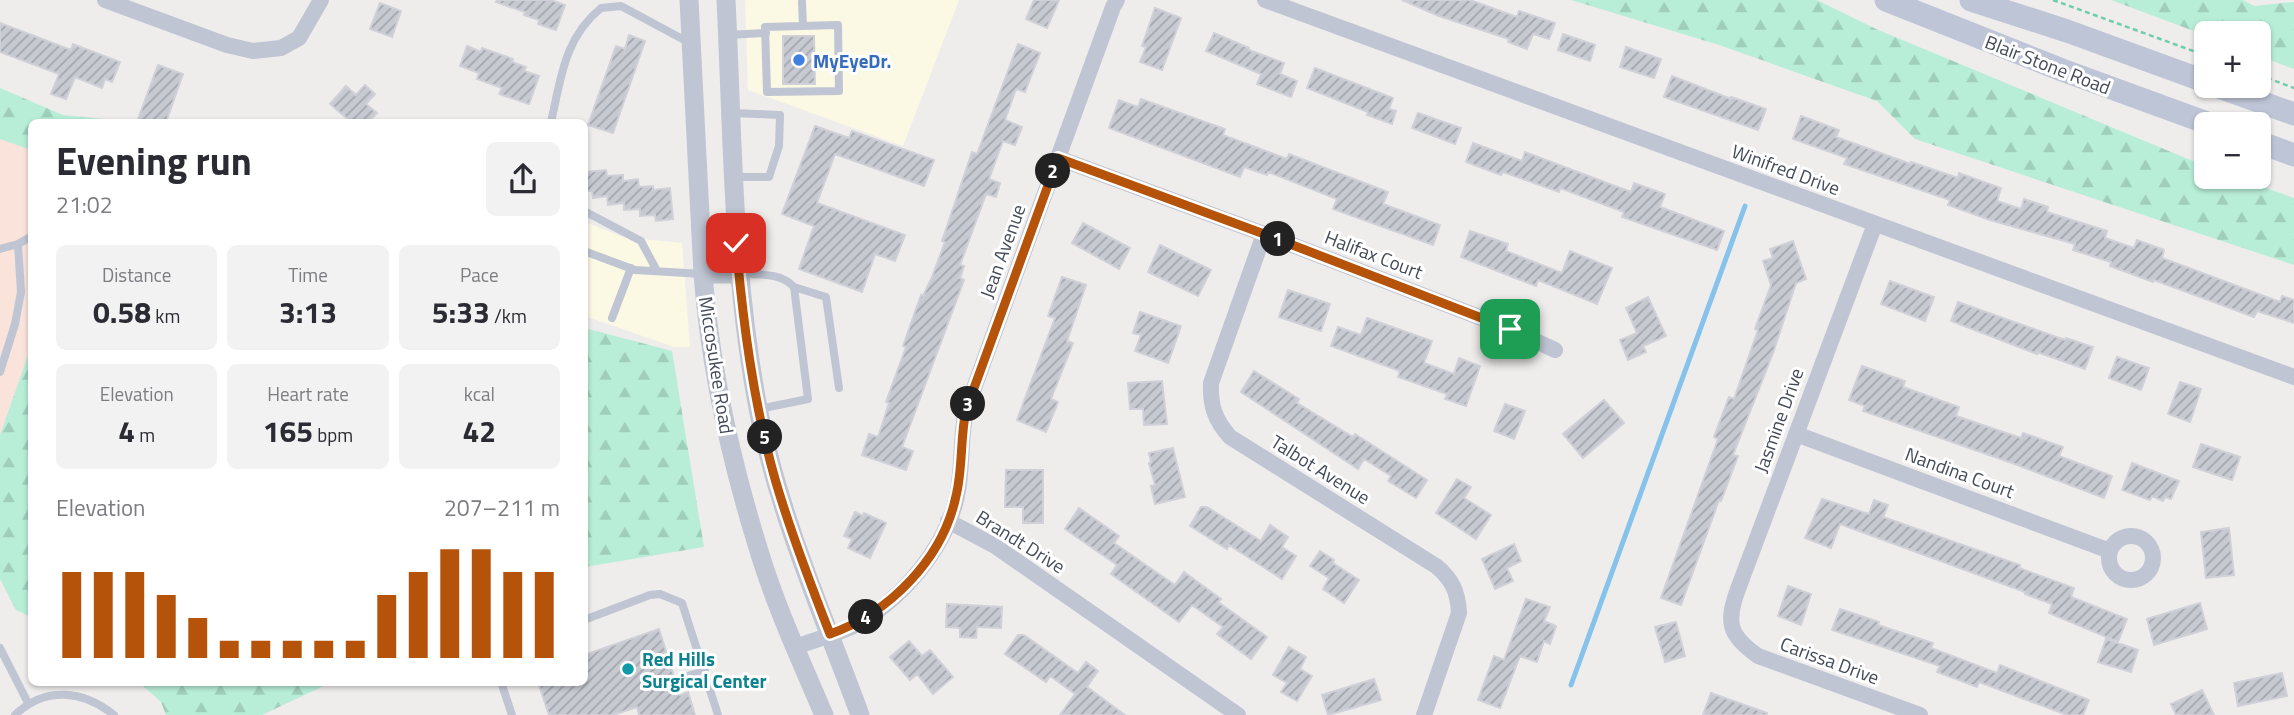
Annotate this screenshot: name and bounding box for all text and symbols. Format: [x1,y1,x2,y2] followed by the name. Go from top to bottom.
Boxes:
[2194,21,2271,189] map controls
[2194,21,2271,98] button: +
[1981,27,2115,101] street label: Blair Stone Road
[813,46,891,75] place label: MyEyeDr.
[791,52,807,68] marker: MyEyeDr.
[2194,112,2271,189] button: −
[56,132,252,190] text: Evening run
[1728,136,1844,202] street label: Winifred Drive
[486,142,560,216] button: share
[1036,154,1070,188] pin: 2
[1047,156,1058,185] text: 2
[56,187,113,222] text: 21:02
[972,200,1032,302] street label: Jean Avenue
[706,213,766,273] pin
[1260,222,1296,256] pin: 1
[1321,222,1428,286] street label: Halifax Court
[717,224,755,262] icon: check
[1272,224,1283,253] text: 1
[102,260,171,289] text: Distance
[288,260,328,289] text: Time
[460,260,499,289] text: Pace
[93,289,151,335] text: 0.58
[279,289,337,335] text: 3:13
[432,289,490,335] text: 5:33
[692,294,742,436] street label: Miccosukee Road
[1480,299,1540,359] pin
[151,301,180,330] text: km
[490,301,527,330] text: /km
[1491,310,1529,348] icon: arrive
[1746,364,1810,476] street label: Jasmine Drive
[100,379,174,408] text: Elevation
[267,379,349,408] text: Heart rate
[464,379,495,408] text: kcal
[950,386,986,422] pin: 3
[962,389,973,418] text: 3
[118,408,135,454] text: 4
[263,408,313,454] text: 165
[463,408,496,454] text: 42
[135,420,155,449] text: m
[313,420,353,449] text: bpm
[748,420,782,454] pin: 5
[759,422,770,451] text: 5
[1266,427,1376,511] street label: Talbot Avenue
[1901,439,2019,505] street label: Nandina Court
[56,490,145,525] text: Elevation
[444,490,560,525] text: 207–211 m
[971,502,1071,580] street label: Brandt Drive
[848,600,884,634] pin: 4
[860,602,871,631] text: 4
[1776,629,1884,691] street label: Carissa Drive
[642,644,767,695] place label: Red Hills Surgical Center
[620,661,636,677] marker: Red Hills Surgical Center

